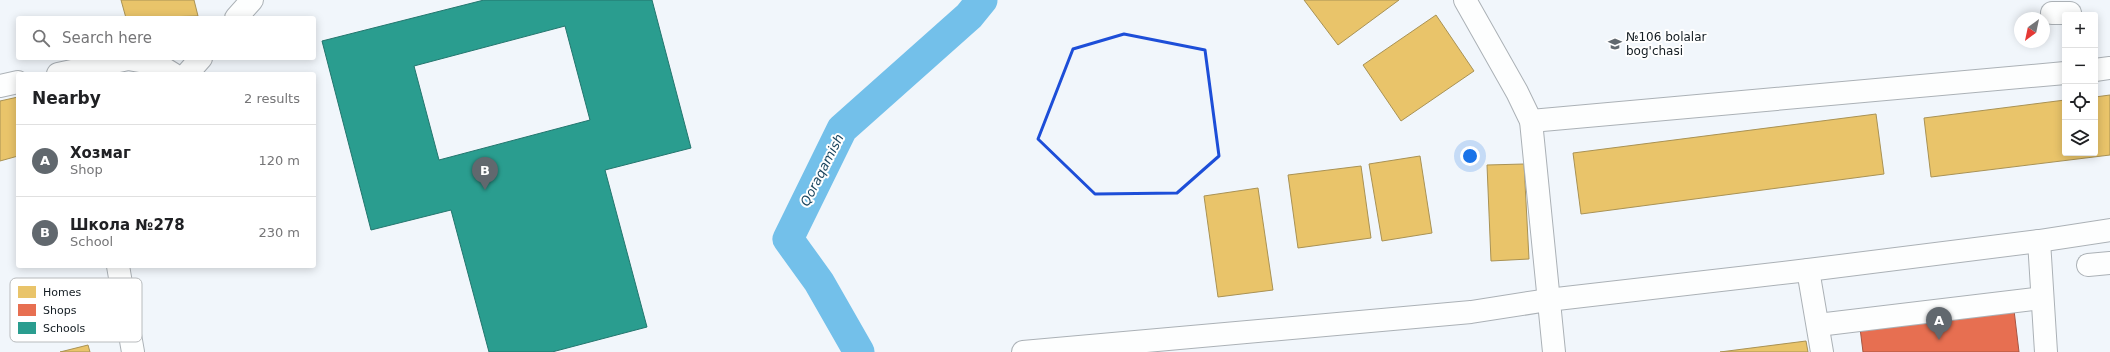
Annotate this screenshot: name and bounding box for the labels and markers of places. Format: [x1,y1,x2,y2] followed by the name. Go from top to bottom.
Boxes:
[1626,30,1707,58] place label: №106 bolalar bog'chasi
[1607,36,1623,52] school or university icon: №106 bolalar bog'chasi
[472,157,498,190] pin: B
[1926,307,1952,340] pin: A

